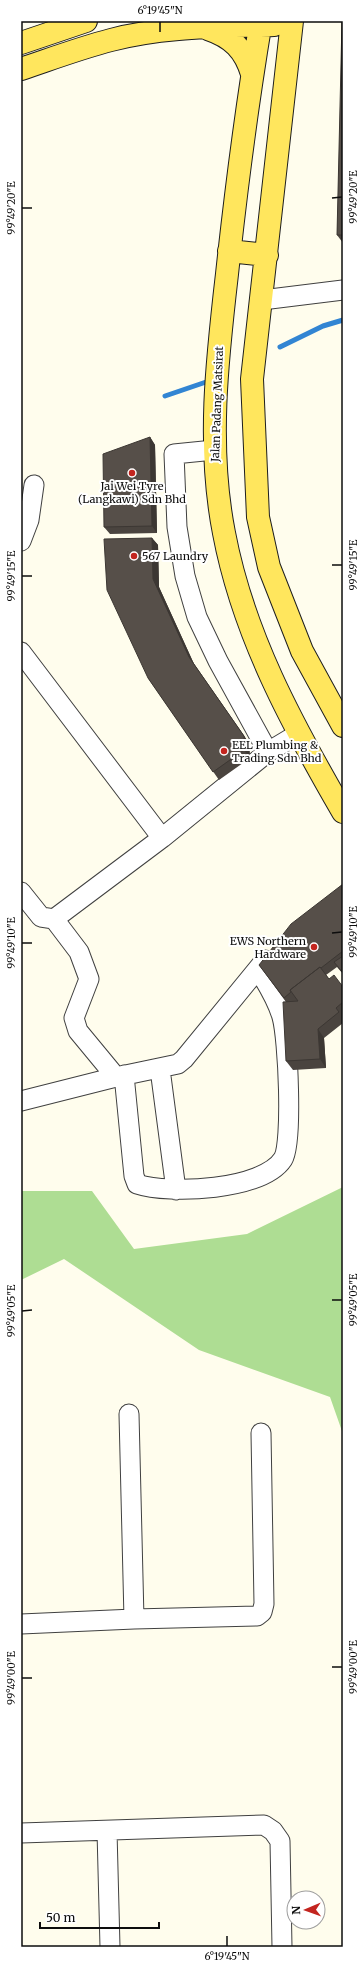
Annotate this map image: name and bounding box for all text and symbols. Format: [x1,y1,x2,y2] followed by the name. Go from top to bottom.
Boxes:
[137,4,183,17] text: 6°19'45"N
[347,170,360,224] text: 99°49'20"E
[5,181,18,235] text: 99°49'20"E
[208,345,226,463] street label: Jalan Padang Matsirat
[127,468,137,478] marker: Jai Wei Tyre (Langkawi) Sdn Bhd
[78,479,186,506] place label: Jai Wei Tyre (Langkawi) Sdn Bhd
[347,539,360,590] text: 99°49'15"E
[142,549,209,563] place label: 567 Laundry
[5,550,18,601] text: 99°49'15"E
[129,551,139,561] marker: 567 Laundry
[232,738,322,765] place label: EEL Plumbing & Trading Sdn Bhd
[219,746,229,756] marker: EEL Plumbing & Trading Sdn Bhd
[347,906,360,958] text: 99°49'10"E
[5,917,18,969] text: 99°49'10"E
[230,934,307,961] place label: EWS Northern Hardware
[309,942,319,952] marker: EWS Northern Hardware
[347,1273,360,1326] text: 99°49'05"E
[5,1284,18,1337] text: 99°49'05"E
[347,1639,360,1694] text: 99°49'00"E
[5,1650,18,1705] text: 99°49'00"E
[286,1890,326,1930] north arrow
[40,1904,159,1930] scale bar
[289,1905,303,1915] text: N
[46,1910,75,1925] text: 50 m
[204,1950,250,1963] text: 6°19'45"N

